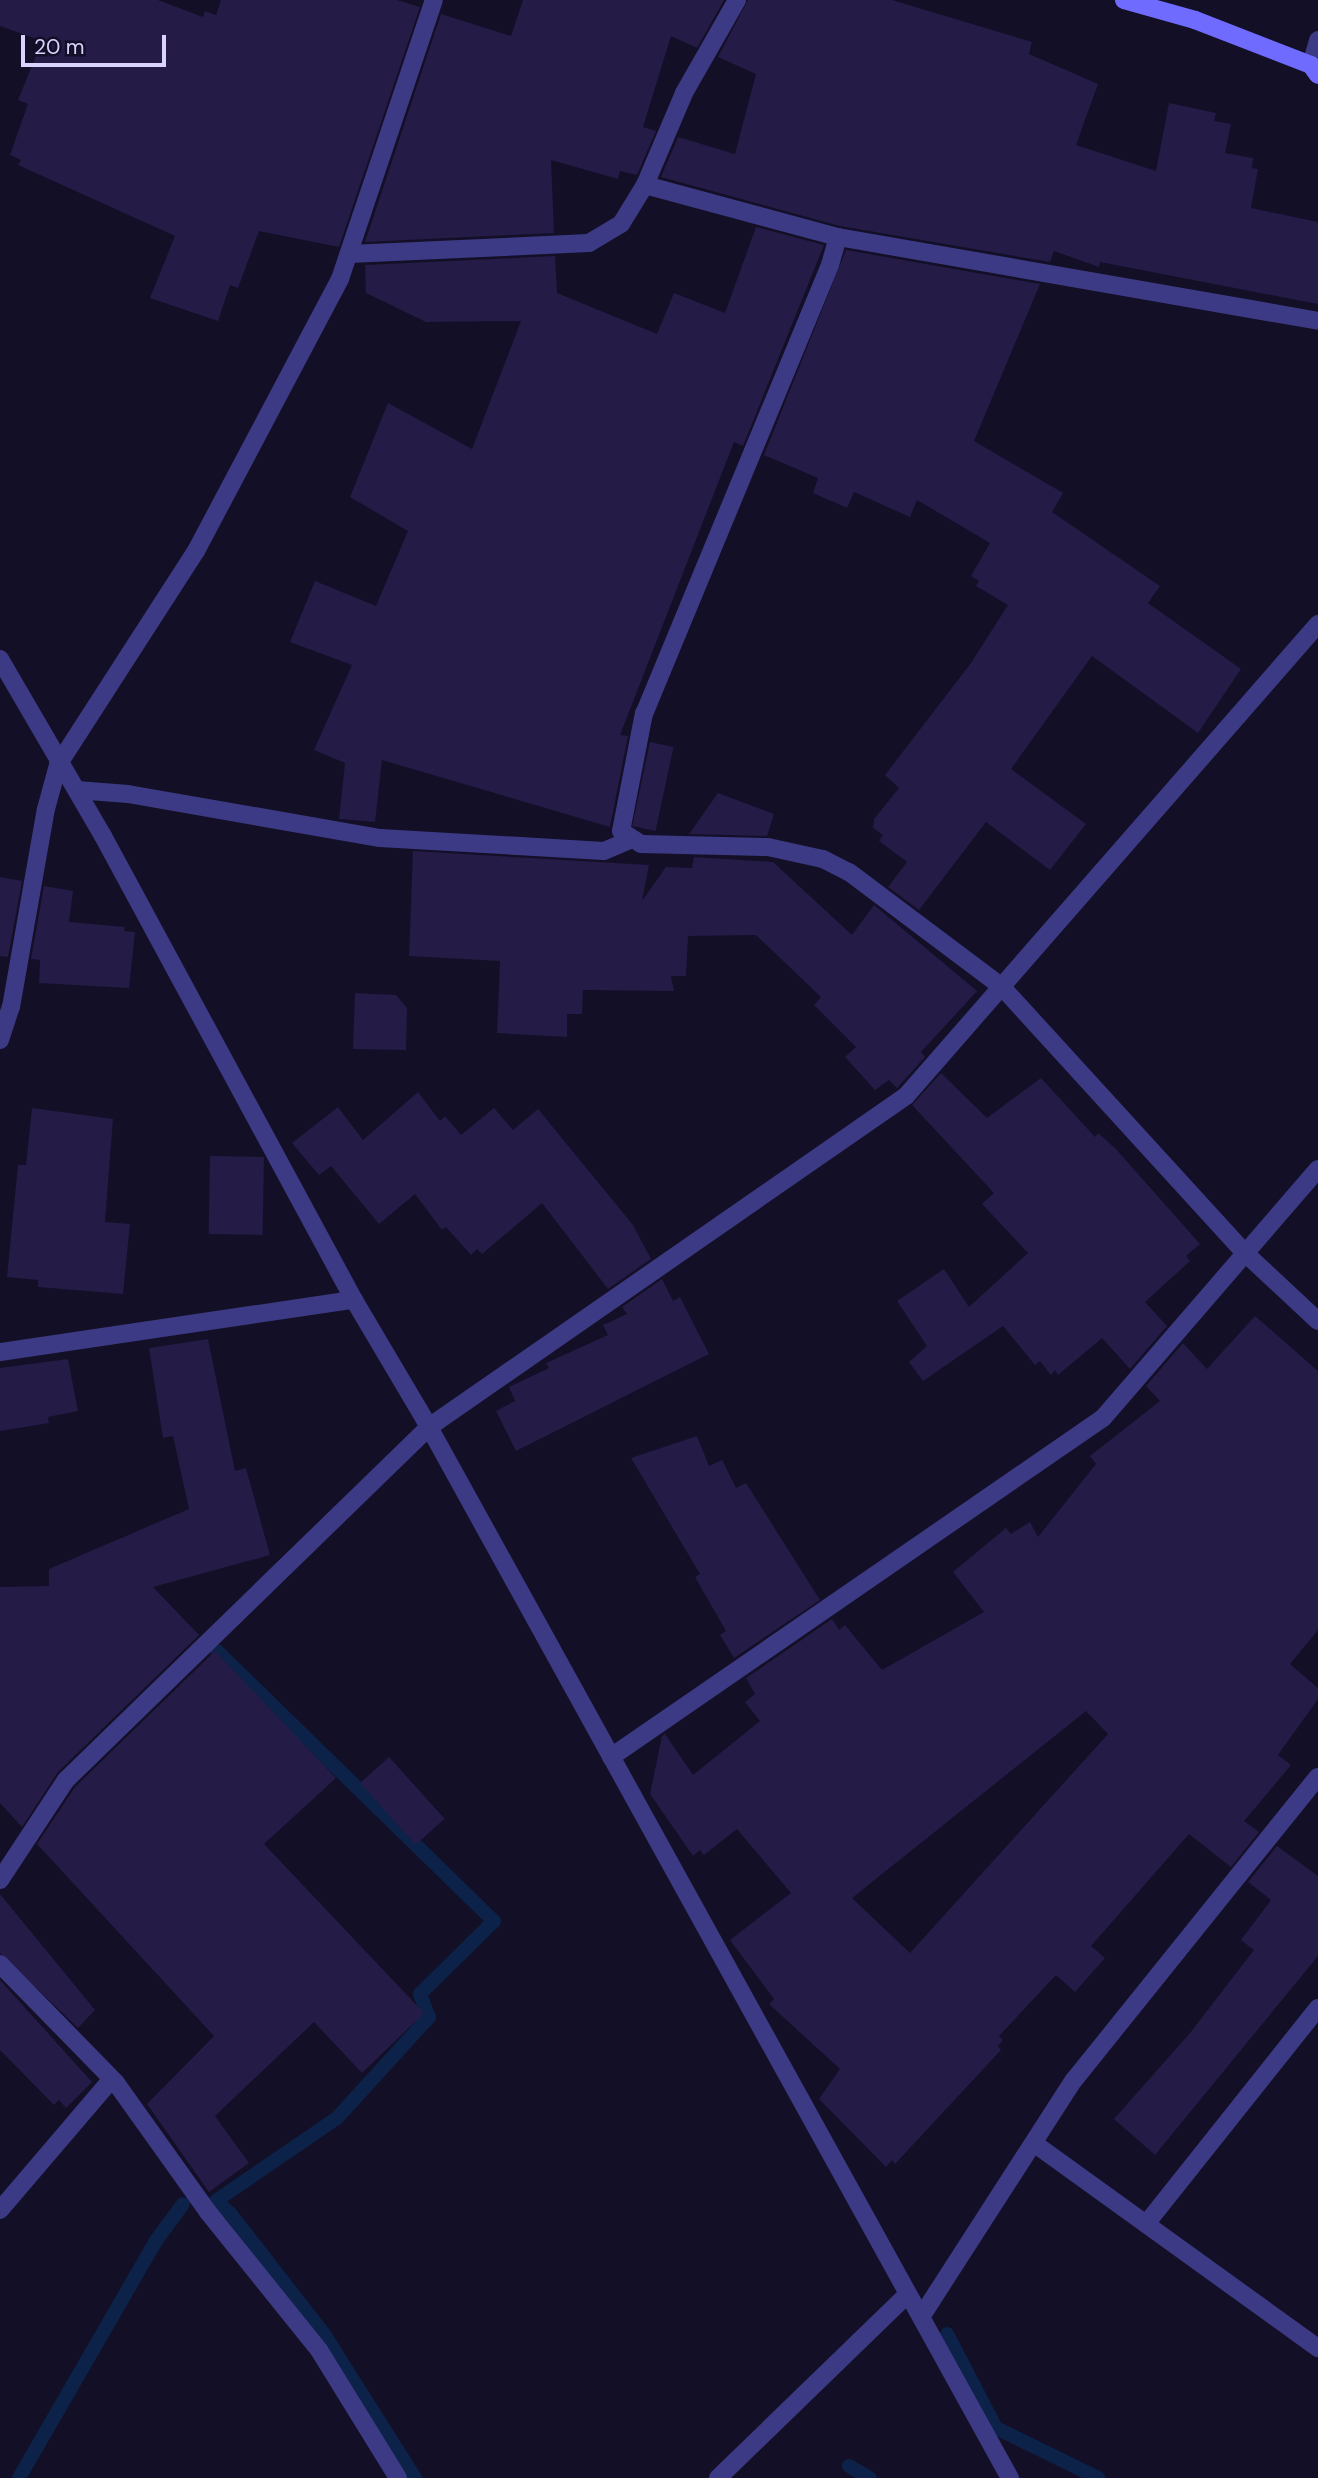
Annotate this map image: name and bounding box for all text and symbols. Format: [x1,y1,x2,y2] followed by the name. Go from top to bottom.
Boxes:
[24,21,170,65] scale bar
[34,33,85,61] text: 20 m

